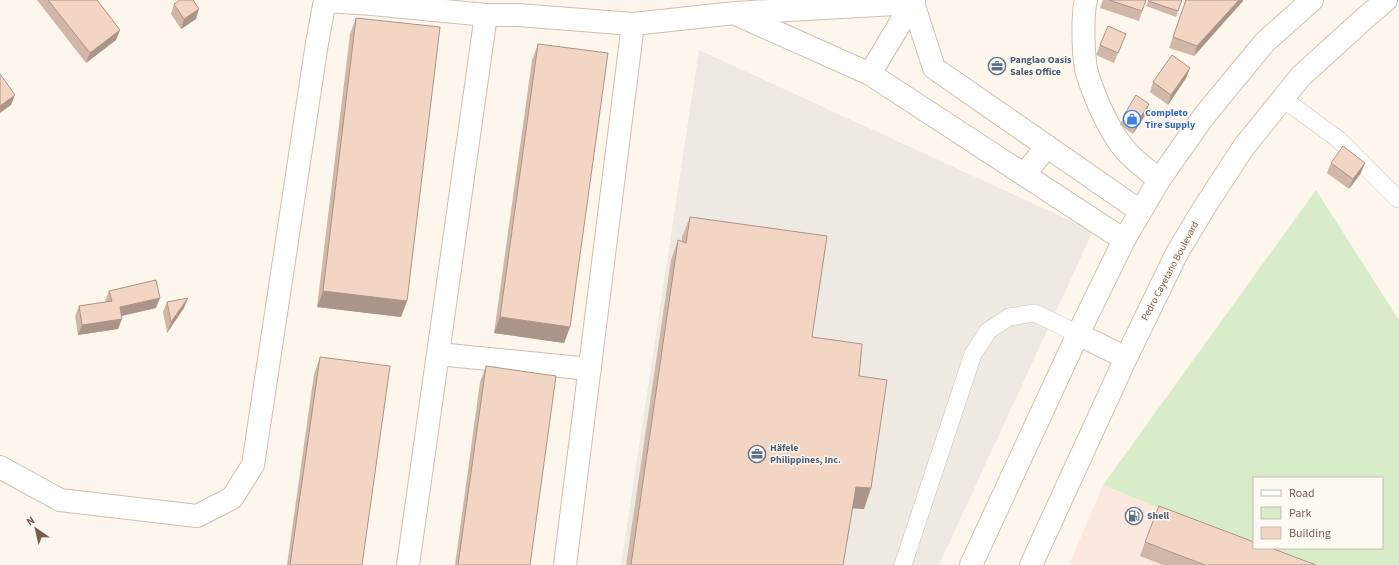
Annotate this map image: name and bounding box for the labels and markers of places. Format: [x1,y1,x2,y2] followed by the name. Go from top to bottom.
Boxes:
[1010,53,1072,79] place label: Panglao Oasis Sales Office
[987,56,1007,76] office icon: Panglao Oasis Sales Office
[1145,106,1196,132] place label: Completo Tire Supply
[1122,109,1142,129] shop icon: Completo Tire Supply
[770,441,841,467] place label: Häfele Philippines, Inc.
[747,444,767,464] office icon: Häfele Philippines, Inc.
[1124,506,1144,526] fuel station icon: Shell
[1147,509,1169,523] place label: Shell

